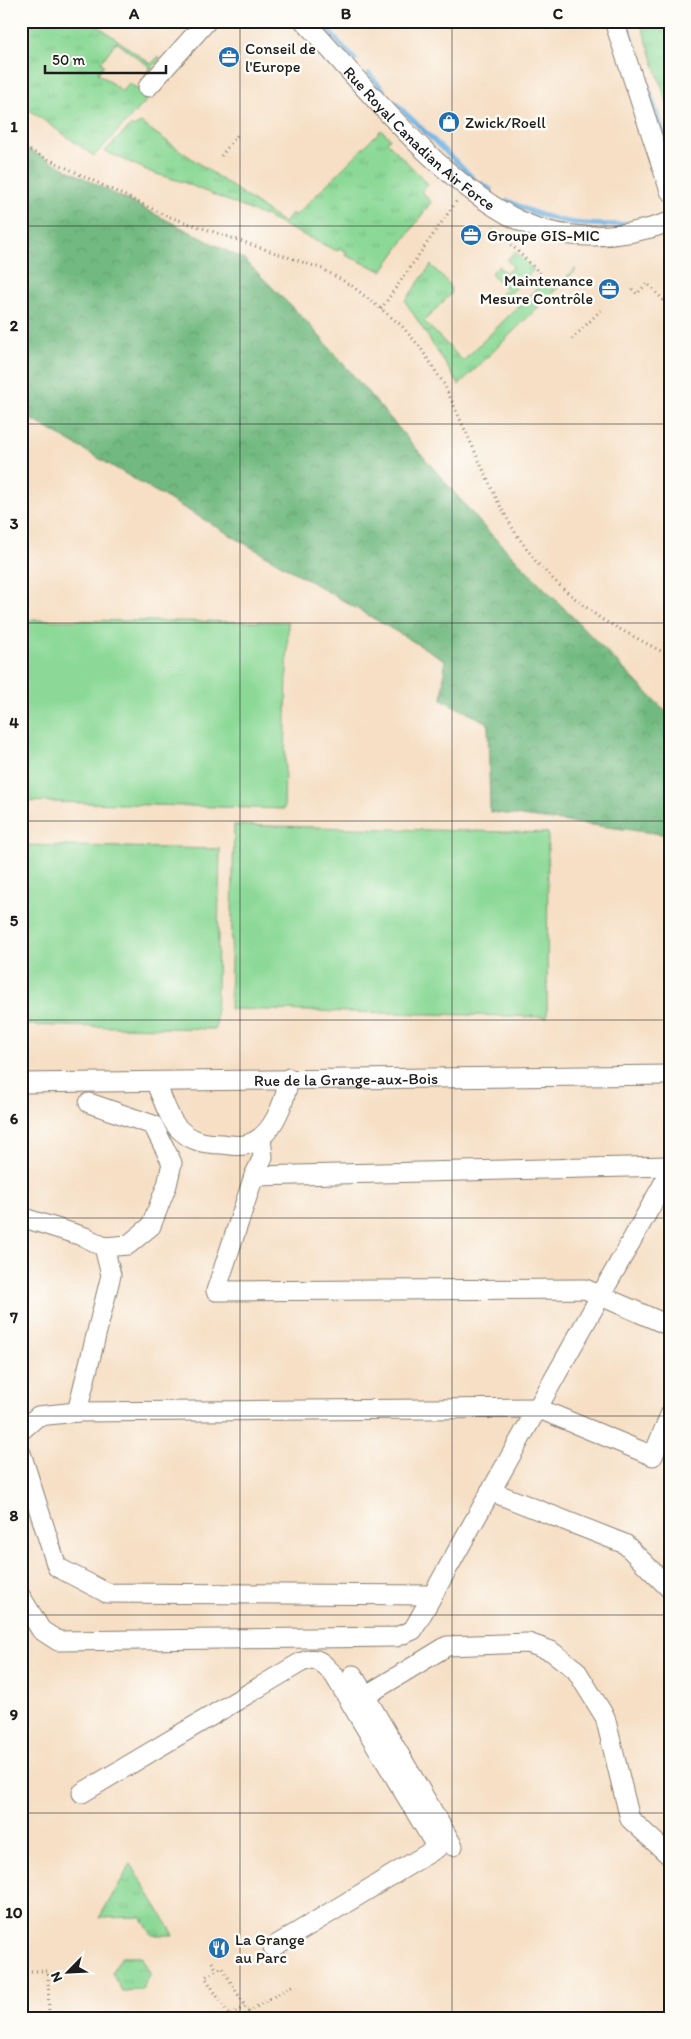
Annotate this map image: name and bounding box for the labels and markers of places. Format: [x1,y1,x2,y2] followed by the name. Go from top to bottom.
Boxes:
[245,39,316,76] place label: Conseil de l'Europe
[217,45,241,69] office icon: Conseil de l'Europe
[437,110,461,134] shop icon: Zwick/Roell
[465,113,546,132] place label: Zwick/Roell
[459,223,483,247] office icon: Groupe GIS-MIC
[487,226,600,245] place label: Groupe GIS-MIC
[480,271,593,308] place label: Maintenance Mesure Contrôle
[597,277,621,301] office icon: Maintenance Mesure Contrôle
[235,1930,305,1967] place label: La Grange au Parc
[207,1936,231,1960] restaurant icon: La Grange au Parc

